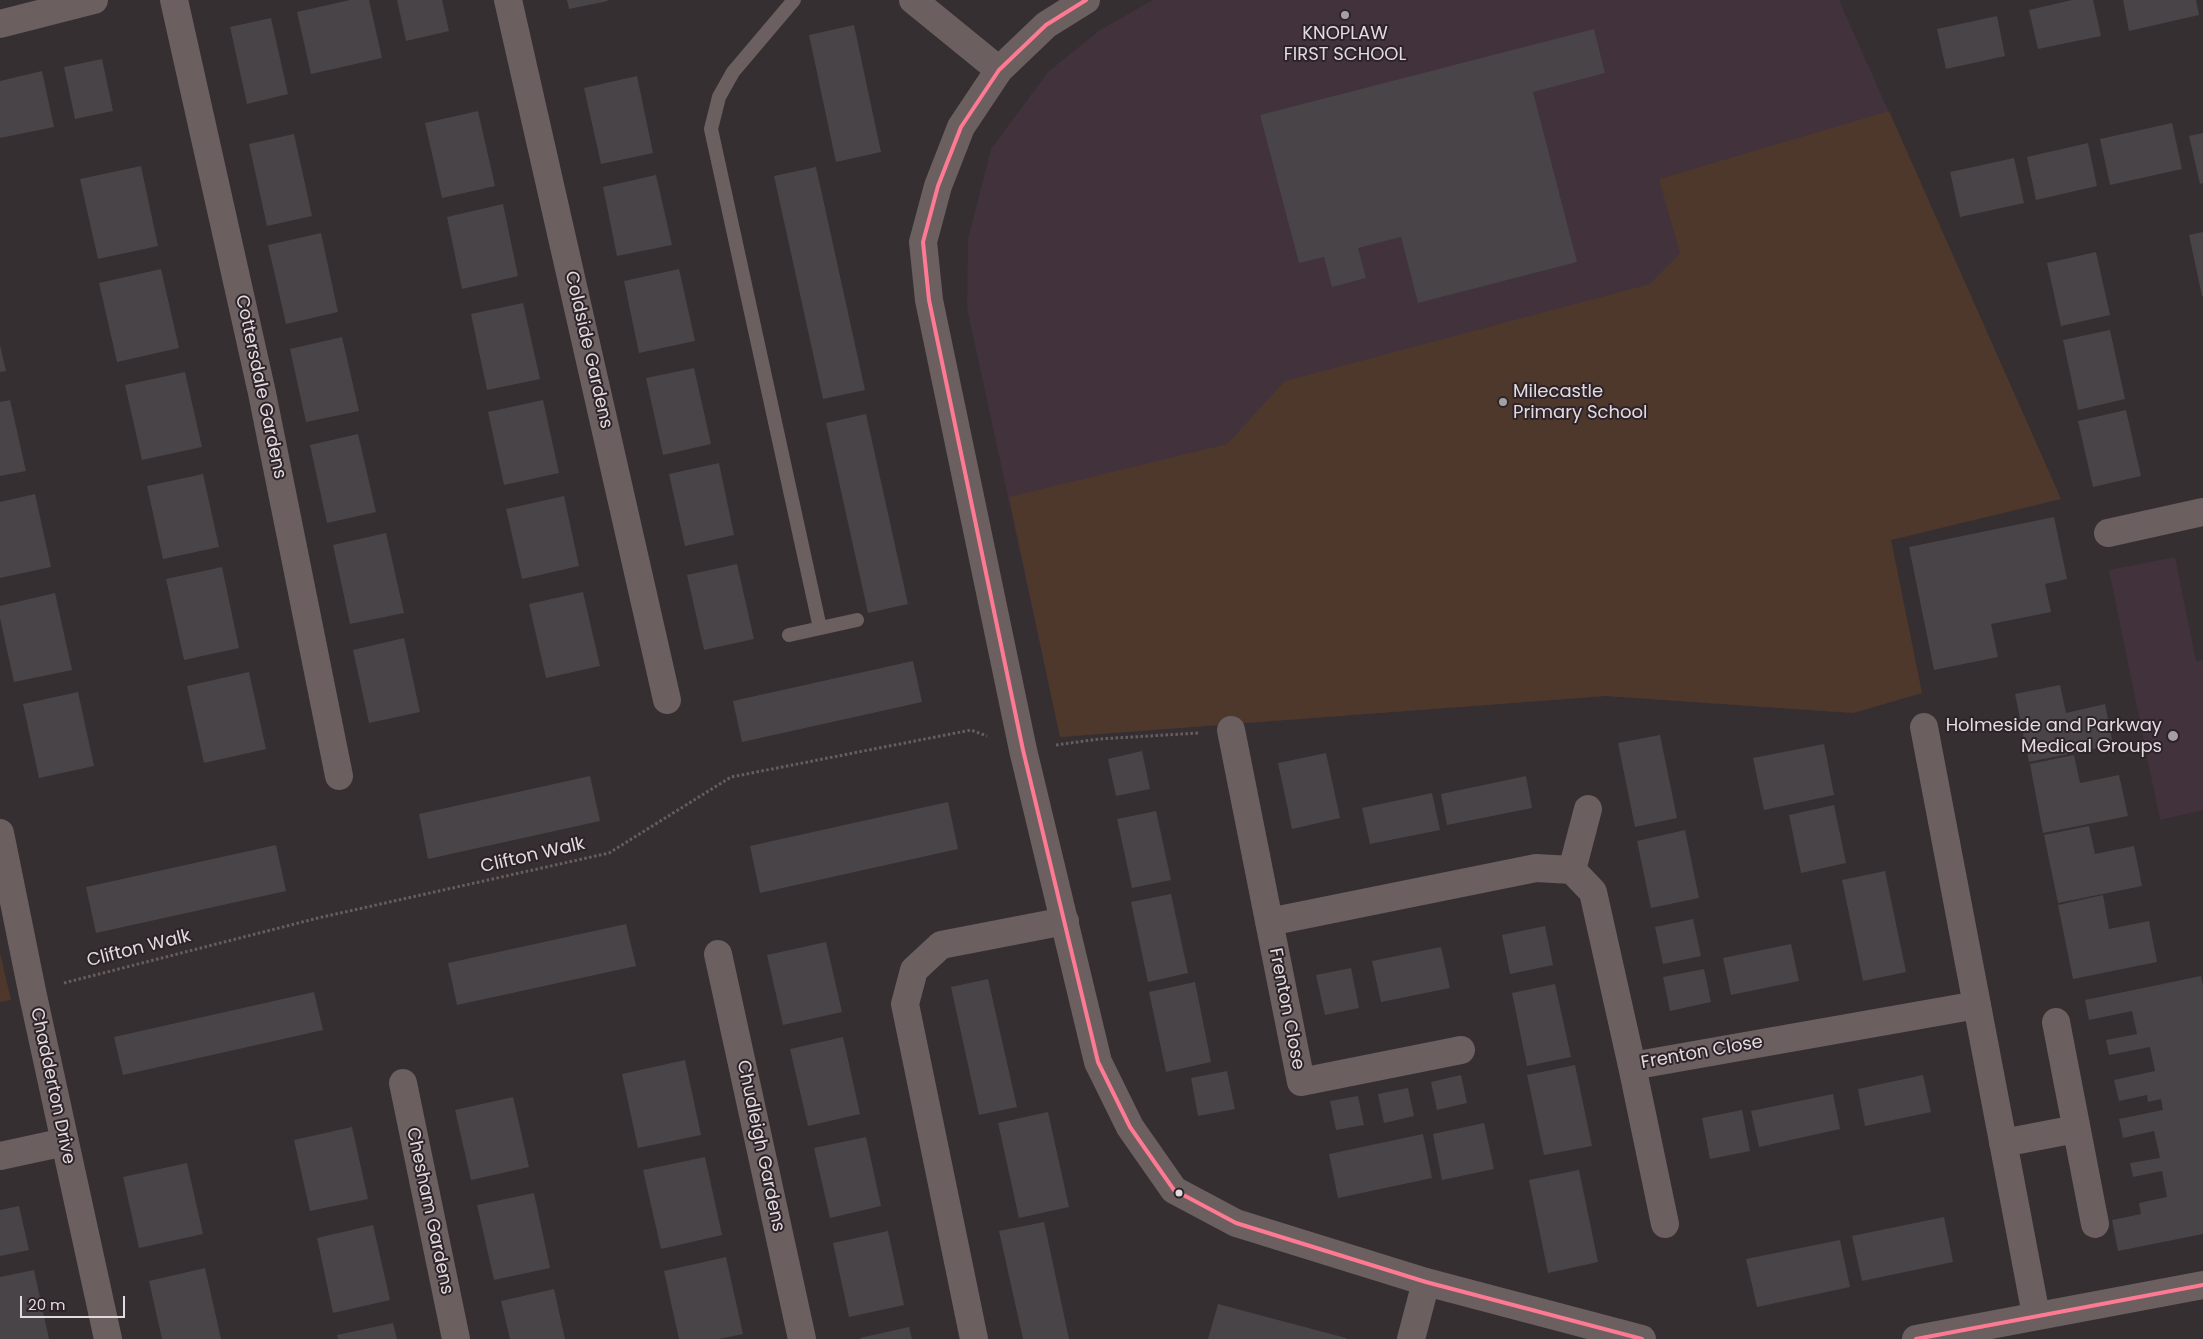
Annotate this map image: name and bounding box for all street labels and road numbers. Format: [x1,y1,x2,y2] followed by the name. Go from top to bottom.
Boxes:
[559,269,617,431] street label: Coldside Gardens
[230,293,290,481] street label: Cottersdale Gardens
[479,833,587,879] street label: Clifton Walk
[85,926,193,972] street label: Clifton Walk
[1264,946,1308,1072] street label: Frenton Close
[25,1006,79,1166] street label: Chadderton Drive
[1639,1032,1765,1074] street label: Frenton Close
[731,1058,789,1234] street label: Chudleigh Gardens
[401,1126,457,1296] street label: Chesham Gardens

